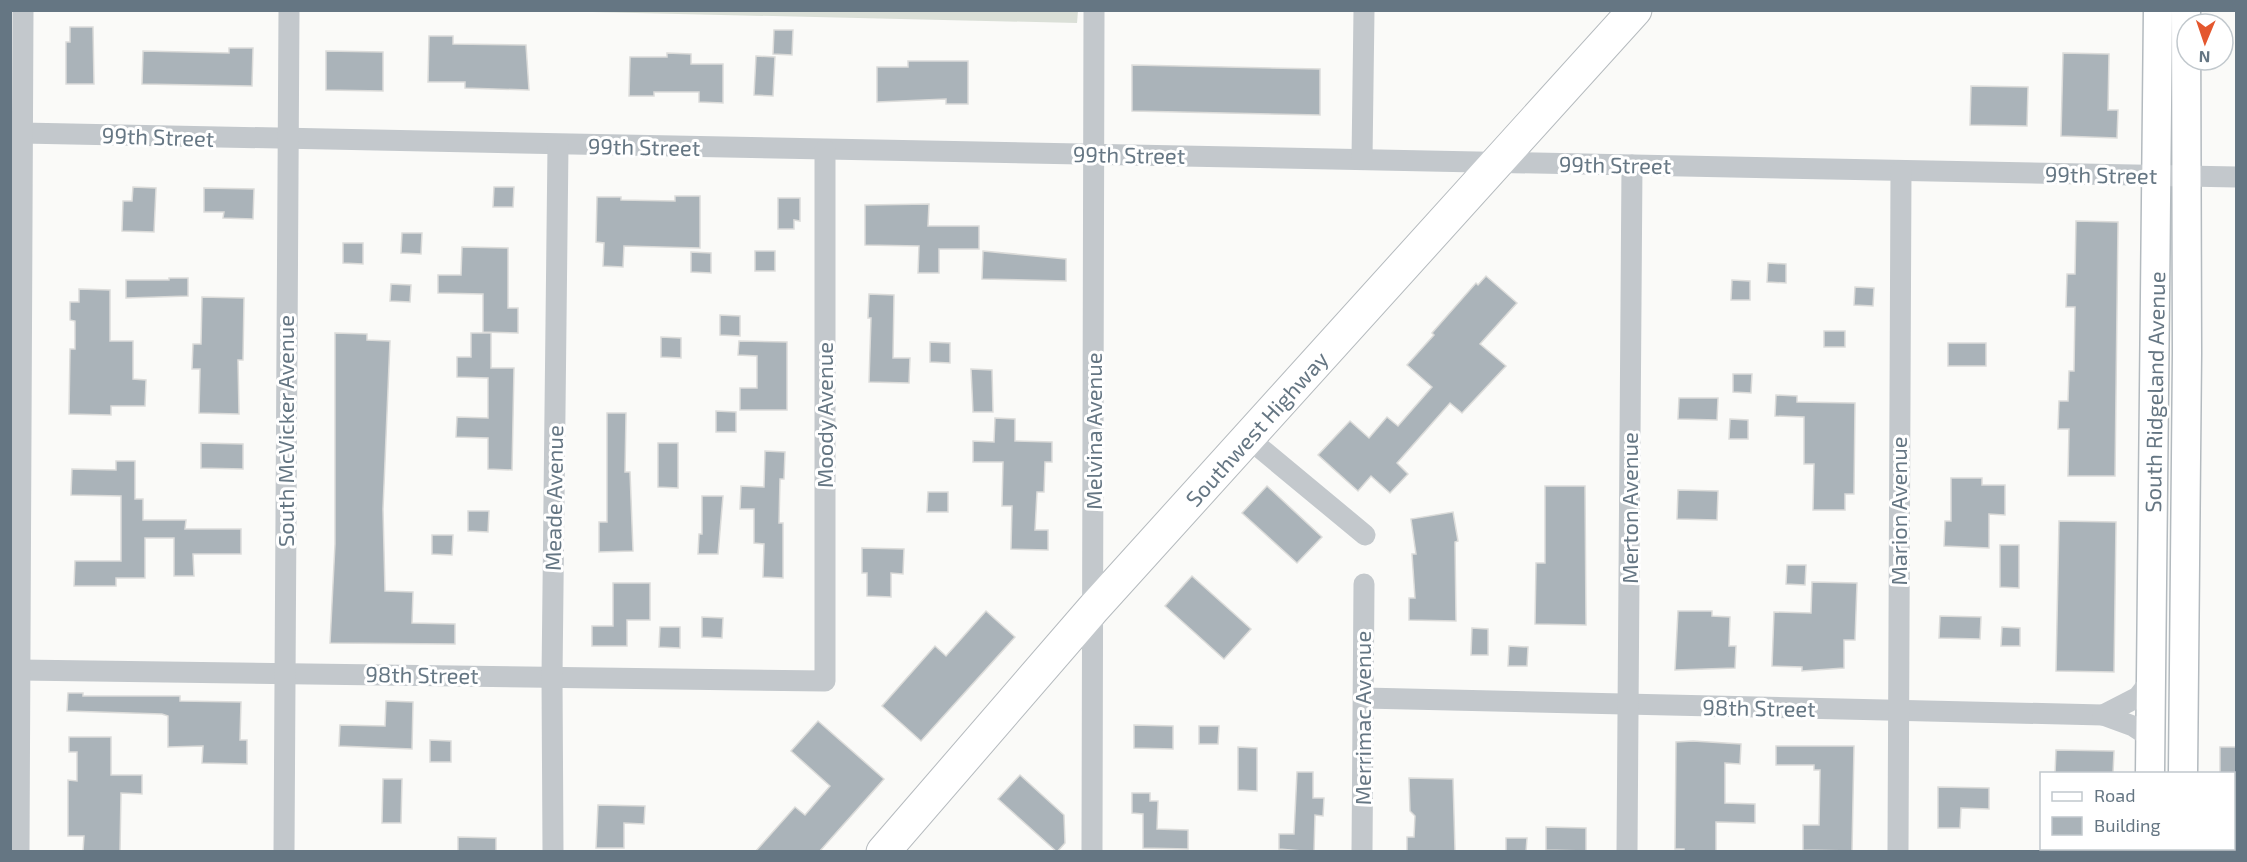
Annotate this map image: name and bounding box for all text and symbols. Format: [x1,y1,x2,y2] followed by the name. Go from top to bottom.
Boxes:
[2175,12,2235,72] north arrow
[2198,48,2211,67] text: N
[101,121,215,151] street label: 99th Street
[588,132,700,160] street label: 99th Street
[1073,140,1185,168] street label: 99th Street
[1559,150,1671,178] street label: 99th Street
[2045,160,2157,188] street label: 99th Street
[2139,271,2169,513] street label: South Ridgeland Avenue
[272,315,298,547] street label: South McVicker Avenue
[811,342,837,488] street label: Moody Avenue
[1180,345,1333,511] street label: Southwest Highway
[1080,352,1106,510] street label: Melvina Avenue
[539,425,567,571] street label: Meade Avenue
[1616,432,1642,584] street label: Merton Avenue
[1885,436,1911,586] street label: Marion Avenue
[1349,631,1375,805] street label: Merrimac Avenue
[365,660,479,688] street label: 98th Street
[1702,693,1816,721] street label: 98th Street
[2040,772,2235,850] legend
[2094,784,2135,806] text: Road
[2094,814,2161,836] text: Building

